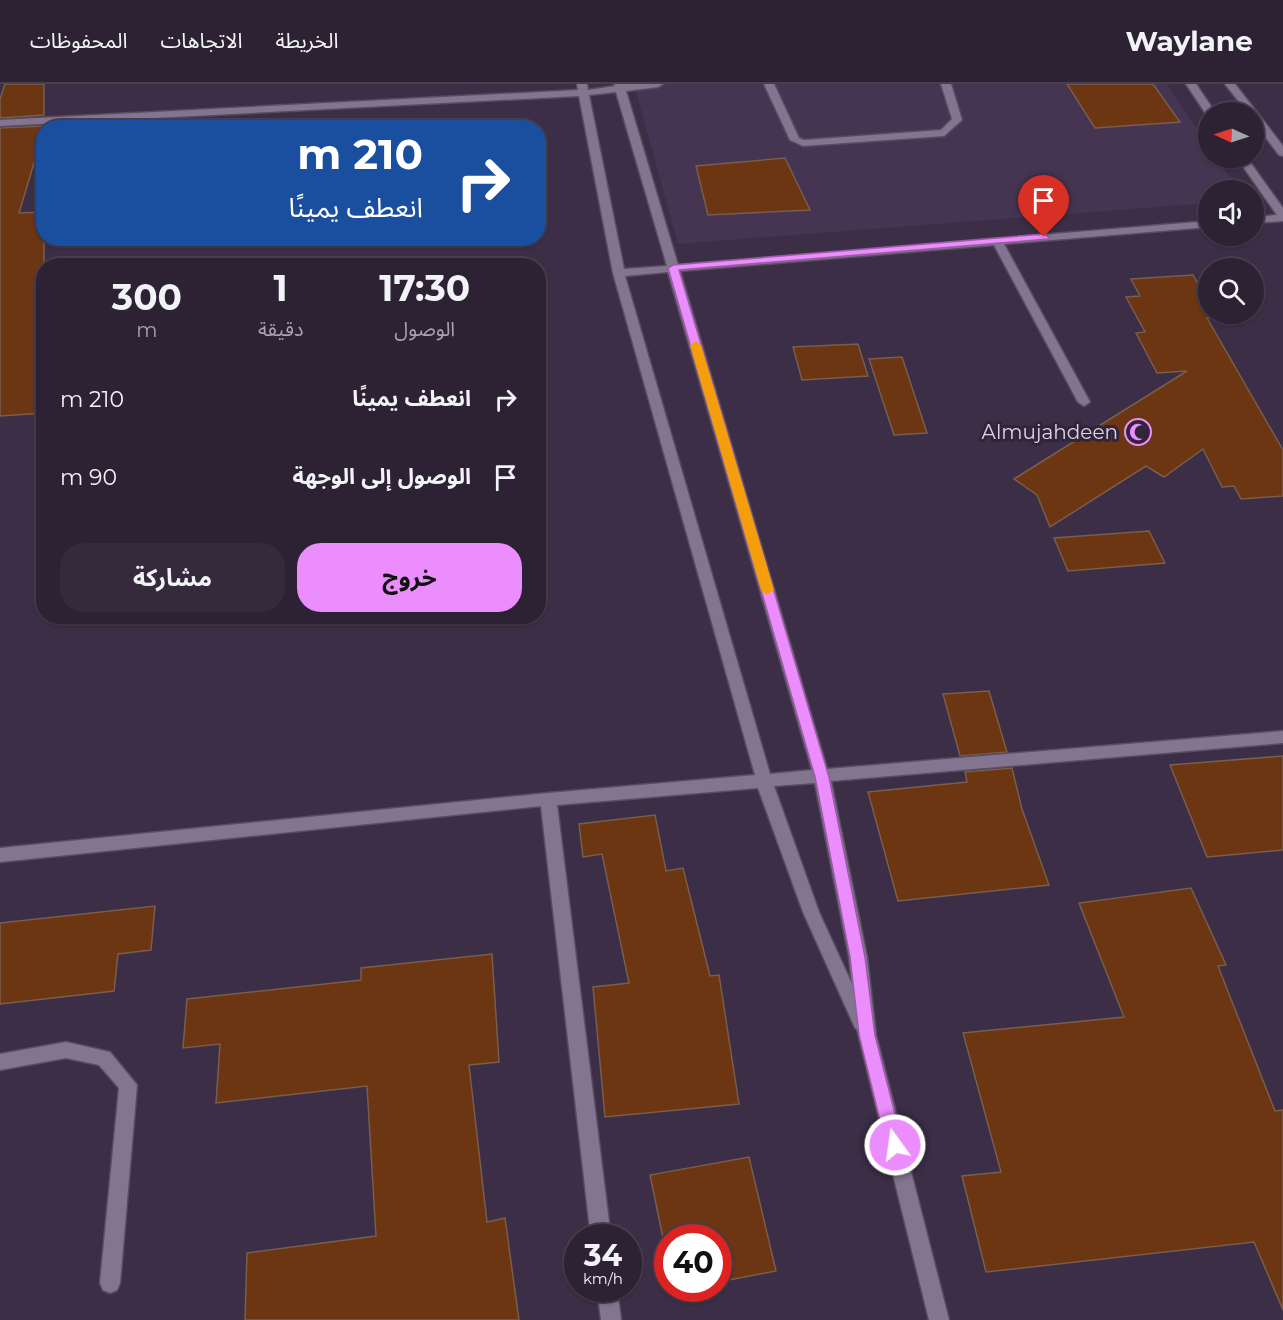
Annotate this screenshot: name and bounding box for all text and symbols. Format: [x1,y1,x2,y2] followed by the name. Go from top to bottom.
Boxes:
[1125,24,1253,58] text: Waylane
[30,28,127,53] text: المحفوظات
[160,28,242,53] text: الاتجاهات
[275,28,338,53] text: الخريطة
[1198,102,1264,168] north arrow
[1198,102,1264,324] map controls
[297,128,423,180] text: 210 m
[444,144,522,222] icon: right
[1018,175,1069,237] pin
[1198,180,1264,246] button: sound
[1027,184,1060,217] icon: arrive
[288,191,423,224] text: انعطف يمينًا
[1198,258,1264,324] button: search
[274,266,288,310] text: 1
[379,266,470,310] text: 17:30
[112,275,182,319] text: 300
[258,317,303,341] text: دقيقة
[394,317,455,341] text: الوصول
[136,318,158,342] text: m
[489,383,522,416] icon: right
[352,385,471,412] text: انعطف يمينًا
[60,386,124,413] text: 210 m
[1123,417,1153,447] mosque icon: Almujahdeen
[982,420,1118,444] place label: Almujahdeen
[489,461,522,494] icon: arrive
[292,463,471,490] text: الوصول إلى الوجهة
[60,464,117,491] text: 90 m
[60,543,285,612] button: مشاركة
[297,543,522,612] button: خروج
[863,1113,927,1177] position arrow
[654,1224,732,1302] speed limit sign: 40
[584,1237,622,1274] text: 34
[583,1269,623,1288] text: km/h

